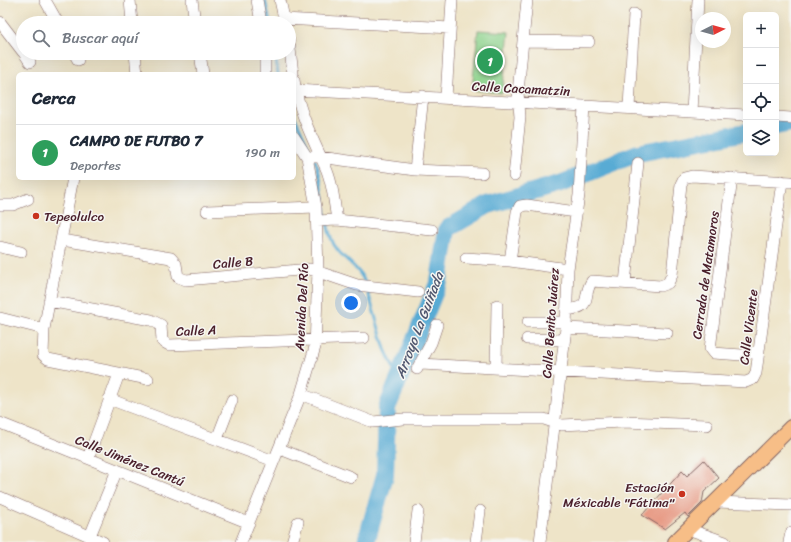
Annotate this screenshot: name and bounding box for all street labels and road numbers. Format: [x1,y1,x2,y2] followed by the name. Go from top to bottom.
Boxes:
[471,74,571,103] street label: Calle Cacamatzin
[685,209,726,341] street label: Cerrada de Matamoros
[212,249,254,276] street label: Calle B
[288,262,315,353] street label: Avenida Del Río
[535,266,566,379] street label: Calle Benito Juárez
[732,288,765,366] street label: Calle Vicente
[175,318,217,343] street label: Calle A
[72,428,188,493] street label: Calle Jiménez Cantú

